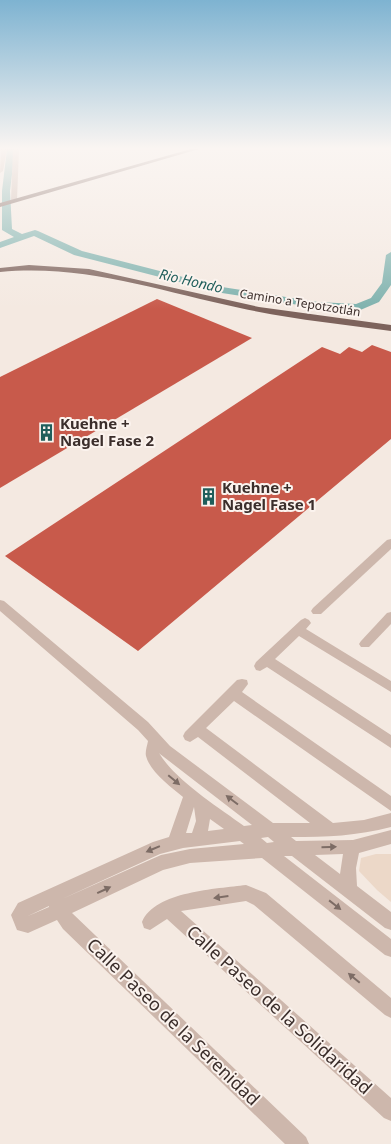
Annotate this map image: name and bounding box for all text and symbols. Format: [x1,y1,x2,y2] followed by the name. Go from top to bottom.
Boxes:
[157,264,225,297] water label: Rio Hondo
[238,285,362,320] street label: Camino a Tepotzotlán
[60,413,155,450] place label: Kuehne + Nagel Fase 2
[36,423,56,443] building icon: Kuehne + Nagel Fase 2
[222,477,316,514] place label: Kuehne + Nagel Fase 1
[198,487,218,507] building icon: Kuehne + Nagel Fase 1
[167,775,180,786] one-way arrow
[226,795,239,806] one-way arrow
[321,843,337,851] one-way arrow
[146,846,160,854] one-way arrow
[96,885,111,894] one-way arrow
[213,893,229,901] one-way arrow
[328,900,341,911] one-way arrow
[182,919,378,1099] street label: Calle Paseo de la Solidaridad
[82,932,265,1110] street label: Calle Paseo de la Serenidad
[347,972,360,983] one-way arrow

